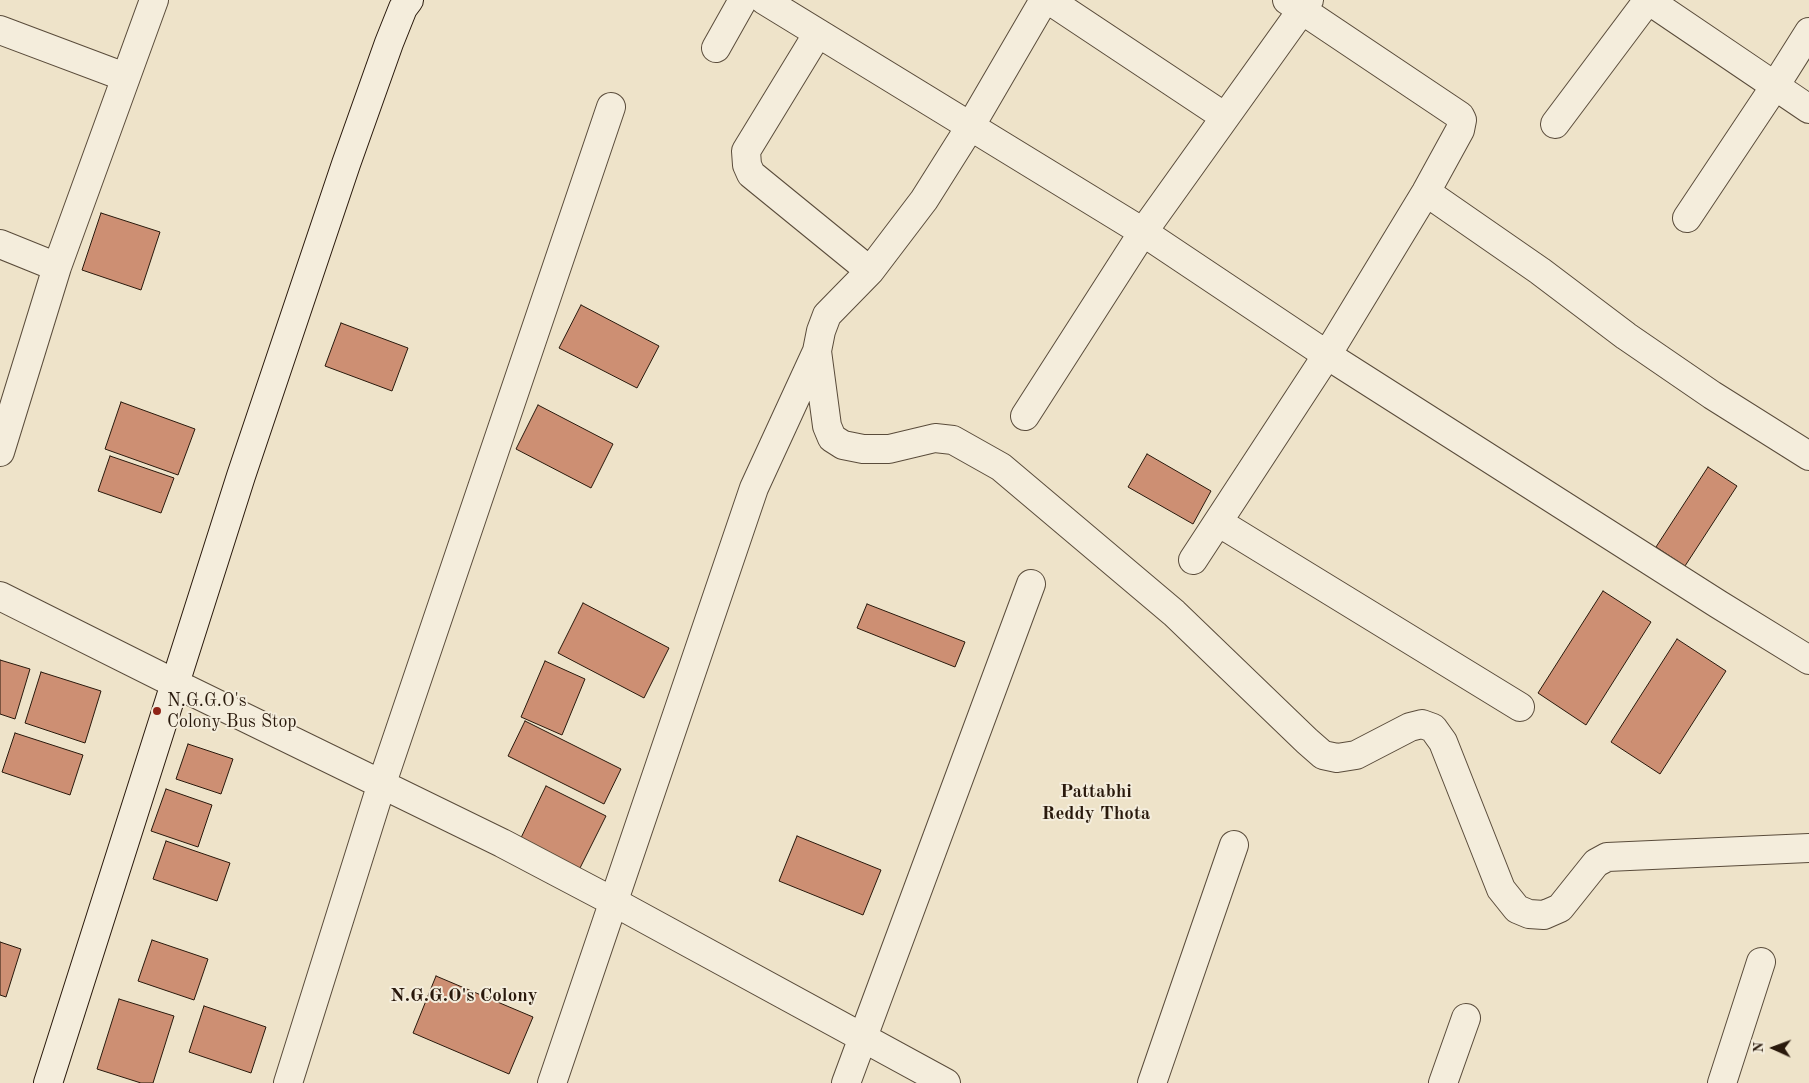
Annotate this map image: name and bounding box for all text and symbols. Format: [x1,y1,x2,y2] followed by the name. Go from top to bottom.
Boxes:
[167,690,297,732] place label: N.G.G.O's Colony Bus Stop
[151,705,163,717] marker: N.G.G.O's Colony Bus Stop
[1042,781,1150,825] district label: Pattabhi Reddy Thota
[390,985,538,1007] district label: N.G.G.O's Colony
[1749,1023,1799,1073] north arrow
[1752,1042,1766,1053] text: N

